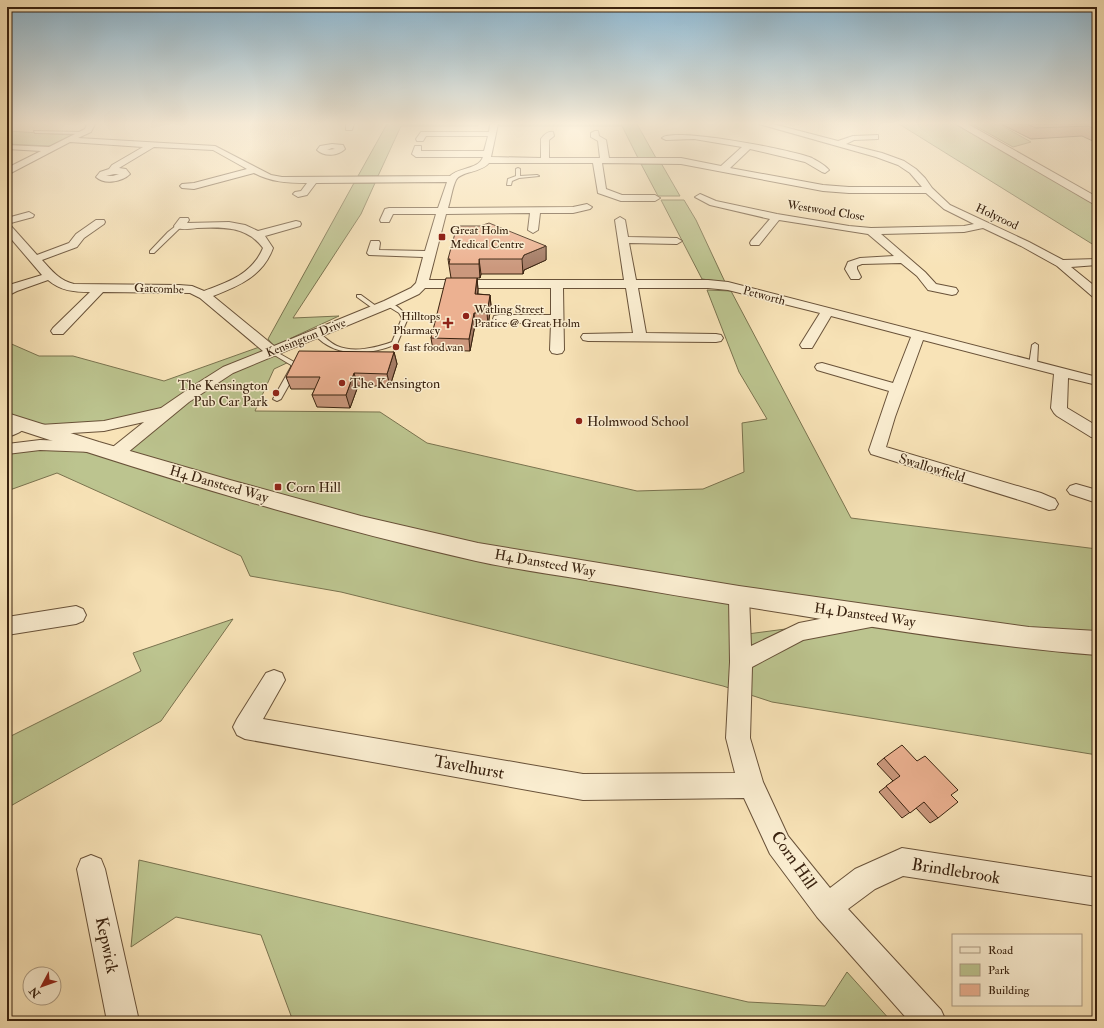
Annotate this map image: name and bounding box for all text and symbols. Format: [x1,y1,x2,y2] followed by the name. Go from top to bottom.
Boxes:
[785,197,866,225] street label: Westwood Close
[973,201,1021,233] street label: Holyrood
[450,223,524,252] place label: Great Holm Medical Centre
[437,232,447,242] marker: Great Holm Medical Centre
[134,281,184,297] street label: Gatcombe
[741,283,788,309] street label: Petworth
[473,302,581,331] place label: Watling Street Pratice @ Great Holm
[393,309,441,338] place label: Hilltops Pharmacy
[461,311,471,321] marker: Watling Street Pratice @ Great Holm
[264,315,348,361] street label: Kensington Drive
[443,318,453,328] marker: Hilltops Pharmacy
[404,340,463,355] place label: fast food van
[391,342,401,352] marker: fast food van
[350,375,440,392] place label: The Kensington
[178,377,268,410] place label: The Kensington Pub Car Park
[337,378,347,388] marker: The Kensington
[271,388,281,398] marker: The Kensington Pub Car Park
[587,413,689,430] place label: Holmwood School
[574,416,584,426] marker: Holmwood School
[897,450,967,486] street label: Swallowfield
[167,462,271,507] street label: H4 Dansteed Way
[286,479,341,496] place label: Corn Hill
[273,482,283,492] marker: Corn Hill
[493,546,598,581] street label: H4 Dansteed Way
[813,599,918,632] street label: H4 Dansteed Way
[432,750,506,784] street label: Tavelhurst
[766,827,822,894] street label: Corn Hill
[910,854,1002,888] street label: Brindlebrook
[90,915,123,975] street label: Kepwick
[952,934,1082,1006] legend
[988,943,1013,958] text: Road
[988,963,1010,978] text: Park
[22,966,62,1006] north arrow
[26,983,44,1001] text: N
[988,983,1031,998] text: Building

